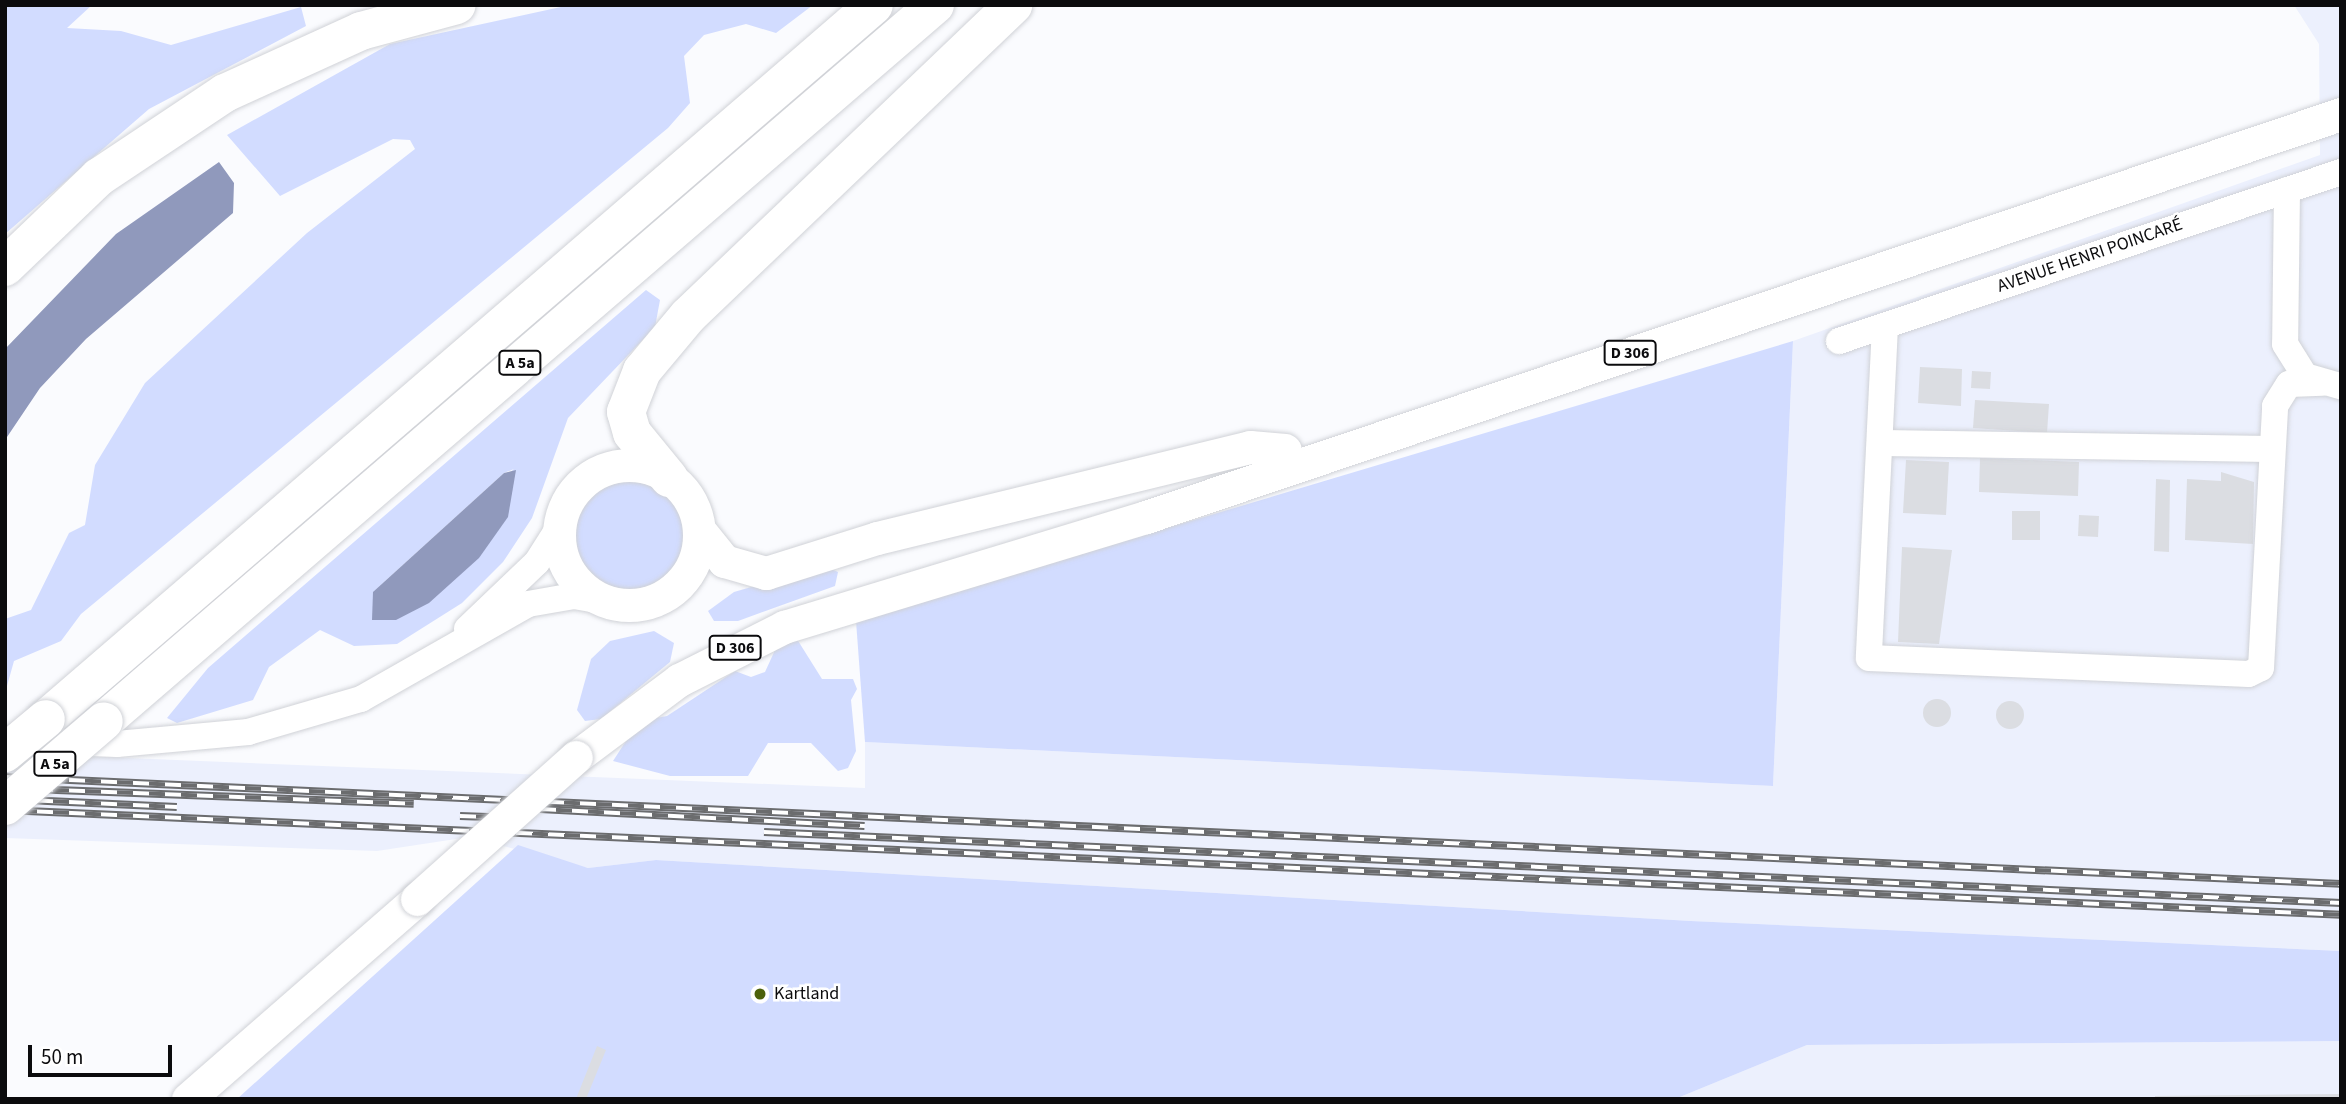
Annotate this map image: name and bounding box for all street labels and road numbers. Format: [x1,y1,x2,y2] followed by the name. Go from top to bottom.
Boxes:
[1995,214,2185,298] street label: AVENUE HENRI POINCARÉ
[1602,340,1658,366] road number: D 306
[497,350,543,376] road number: A 5a
[707,636,763,660] road number: D 306
[32,751,78,776] road number: A 5a

